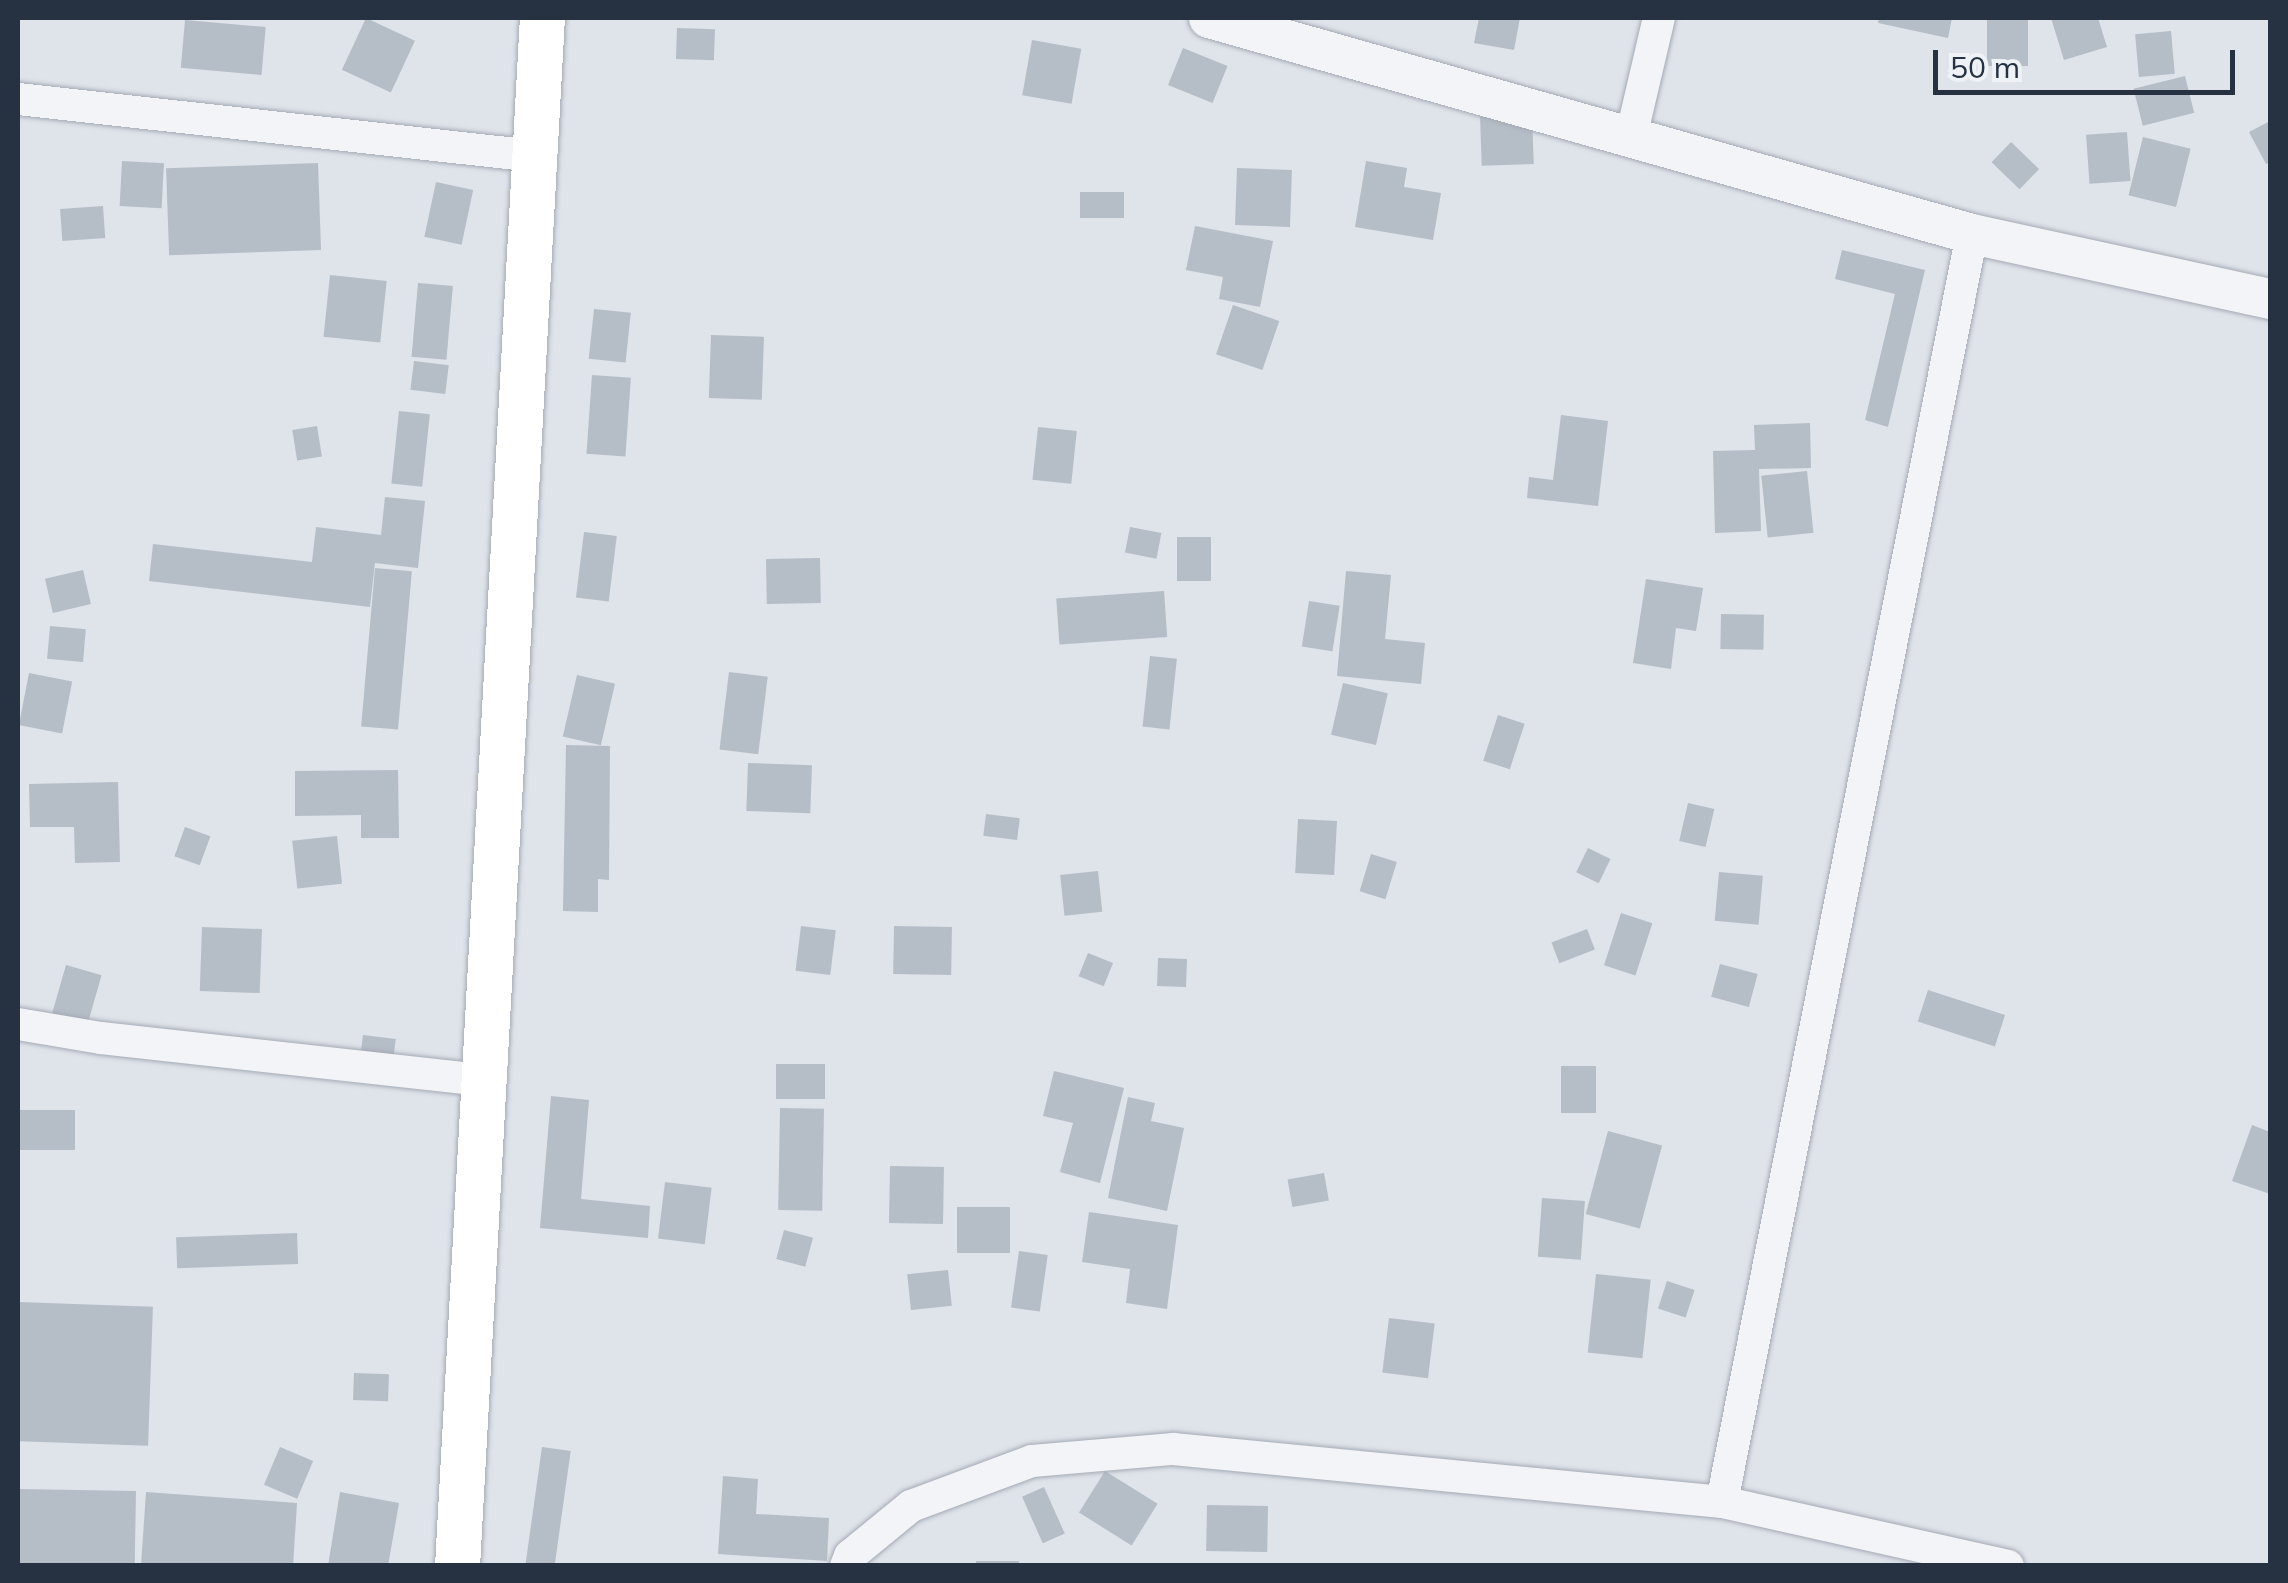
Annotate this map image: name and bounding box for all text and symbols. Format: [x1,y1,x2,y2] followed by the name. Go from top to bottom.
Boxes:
[1938,30,2240,92] scale bar
[1950,48,2020,86] text: 50 m

